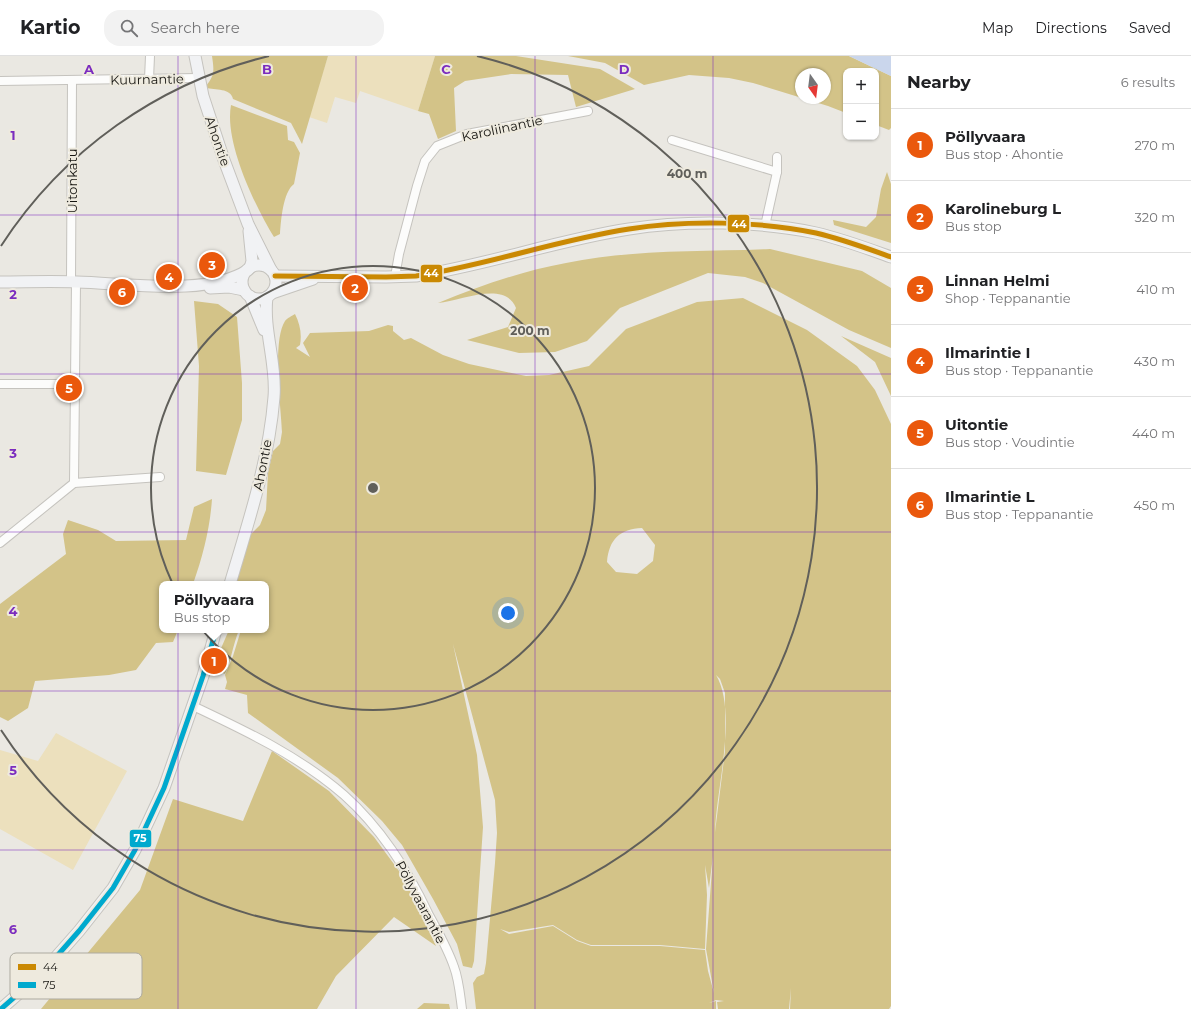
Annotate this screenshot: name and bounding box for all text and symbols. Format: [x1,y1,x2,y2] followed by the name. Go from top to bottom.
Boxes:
[104,10,384,46] search box
[20,16,80,39] text: Kartio
[118,17,140,39] icon: search
[150,18,240,37] text: Search here
[982,19,1013,37] text: Map
[1035,19,1107,37] text: Directions
[1129,19,1171,37] text: Saved
[83,61,95,77] text: A
[262,61,272,77] text: B
[441,61,451,77] text: C
[619,61,630,77] text: D
[795,68,831,104] north arrow
[843,68,879,140] map controls
[843,68,879,104] button: +
[110,70,184,88] street label: Kuurnantie
[907,72,971,92] text: Nearby
[1121,74,1175,90] text: 6 results
[843,104,879,140] button: −
[460,112,544,144] street label: Karoliinantie
[202,114,234,168] street label: Ahontie
[10,127,16,143] text: 1
[945,127,1026,146] text: Pöllyvaara
[917,137,923,153] text: 1
[1134,137,1175,153] text: 270 m
[945,146,1063,162] text: Bus stop · Ahontie
[64,149,80,213] street label: Uitonkatu
[667,166,707,181] text: 400 m
[945,199,1061,218] text: Karolineburg L
[916,209,924,225] text: 2
[1135,209,1175,225] text: 320 m
[727,214,750,233] line badge: 44
[731,217,747,231] text: 44
[945,218,1002,234] text: Bus stop
[199,250,225,280] pin: 3
[156,262,182,292] pin: 4
[420,264,443,283] line badge: 44
[423,266,439,280] text: 44
[945,271,1050,290] text: Linnan Helmi
[342,273,368,303] pin: 2
[109,277,135,307] pin: 6
[916,281,924,297] text: 3
[1136,281,1175,297] text: 410 m
[9,286,17,302] text: 2
[945,290,1071,306] text: Shop · Teppanantie
[510,323,550,338] text: 200 m
[945,343,1030,362] text: Ilmarintie I
[916,353,924,369] text: 4
[1133,353,1175,369] text: 430 m
[945,362,1093,378] text: Bus stop · Teppanantie
[56,373,82,403] pin: 5
[945,415,1008,434] text: Uitontie
[916,425,924,441] text: 5
[1132,425,1175,441] text: 440 m
[945,434,1075,450] text: Bus stop · Voudintie
[249,438,275,492] street label: Ahontie
[8,445,17,461] text: 3
[366,481,380,495] centre of rings
[945,487,1035,506] text: Ilmarintie L
[916,497,924,513] text: 6
[1133,497,1175,513] text: 450 m
[945,506,1093,522] text: Bus stop · Teppanantie
[159,581,269,633] popup
[174,590,254,609] text: Pöllyvaara
[9,603,18,619] text: 4
[498,603,518,623] your location
[174,609,230,625] text: Bus stop
[201,646,227,676] pin: 1
[9,762,17,778] text: 5
[129,829,152,848] line badge: 75
[133,831,147,845] text: 75
[393,858,450,946] street label: Pöllyvaarantie
[9,921,18,937] text: 6
[10,953,142,999] legend
[43,960,58,974] text: 44
[43,978,56,992] text: 75

